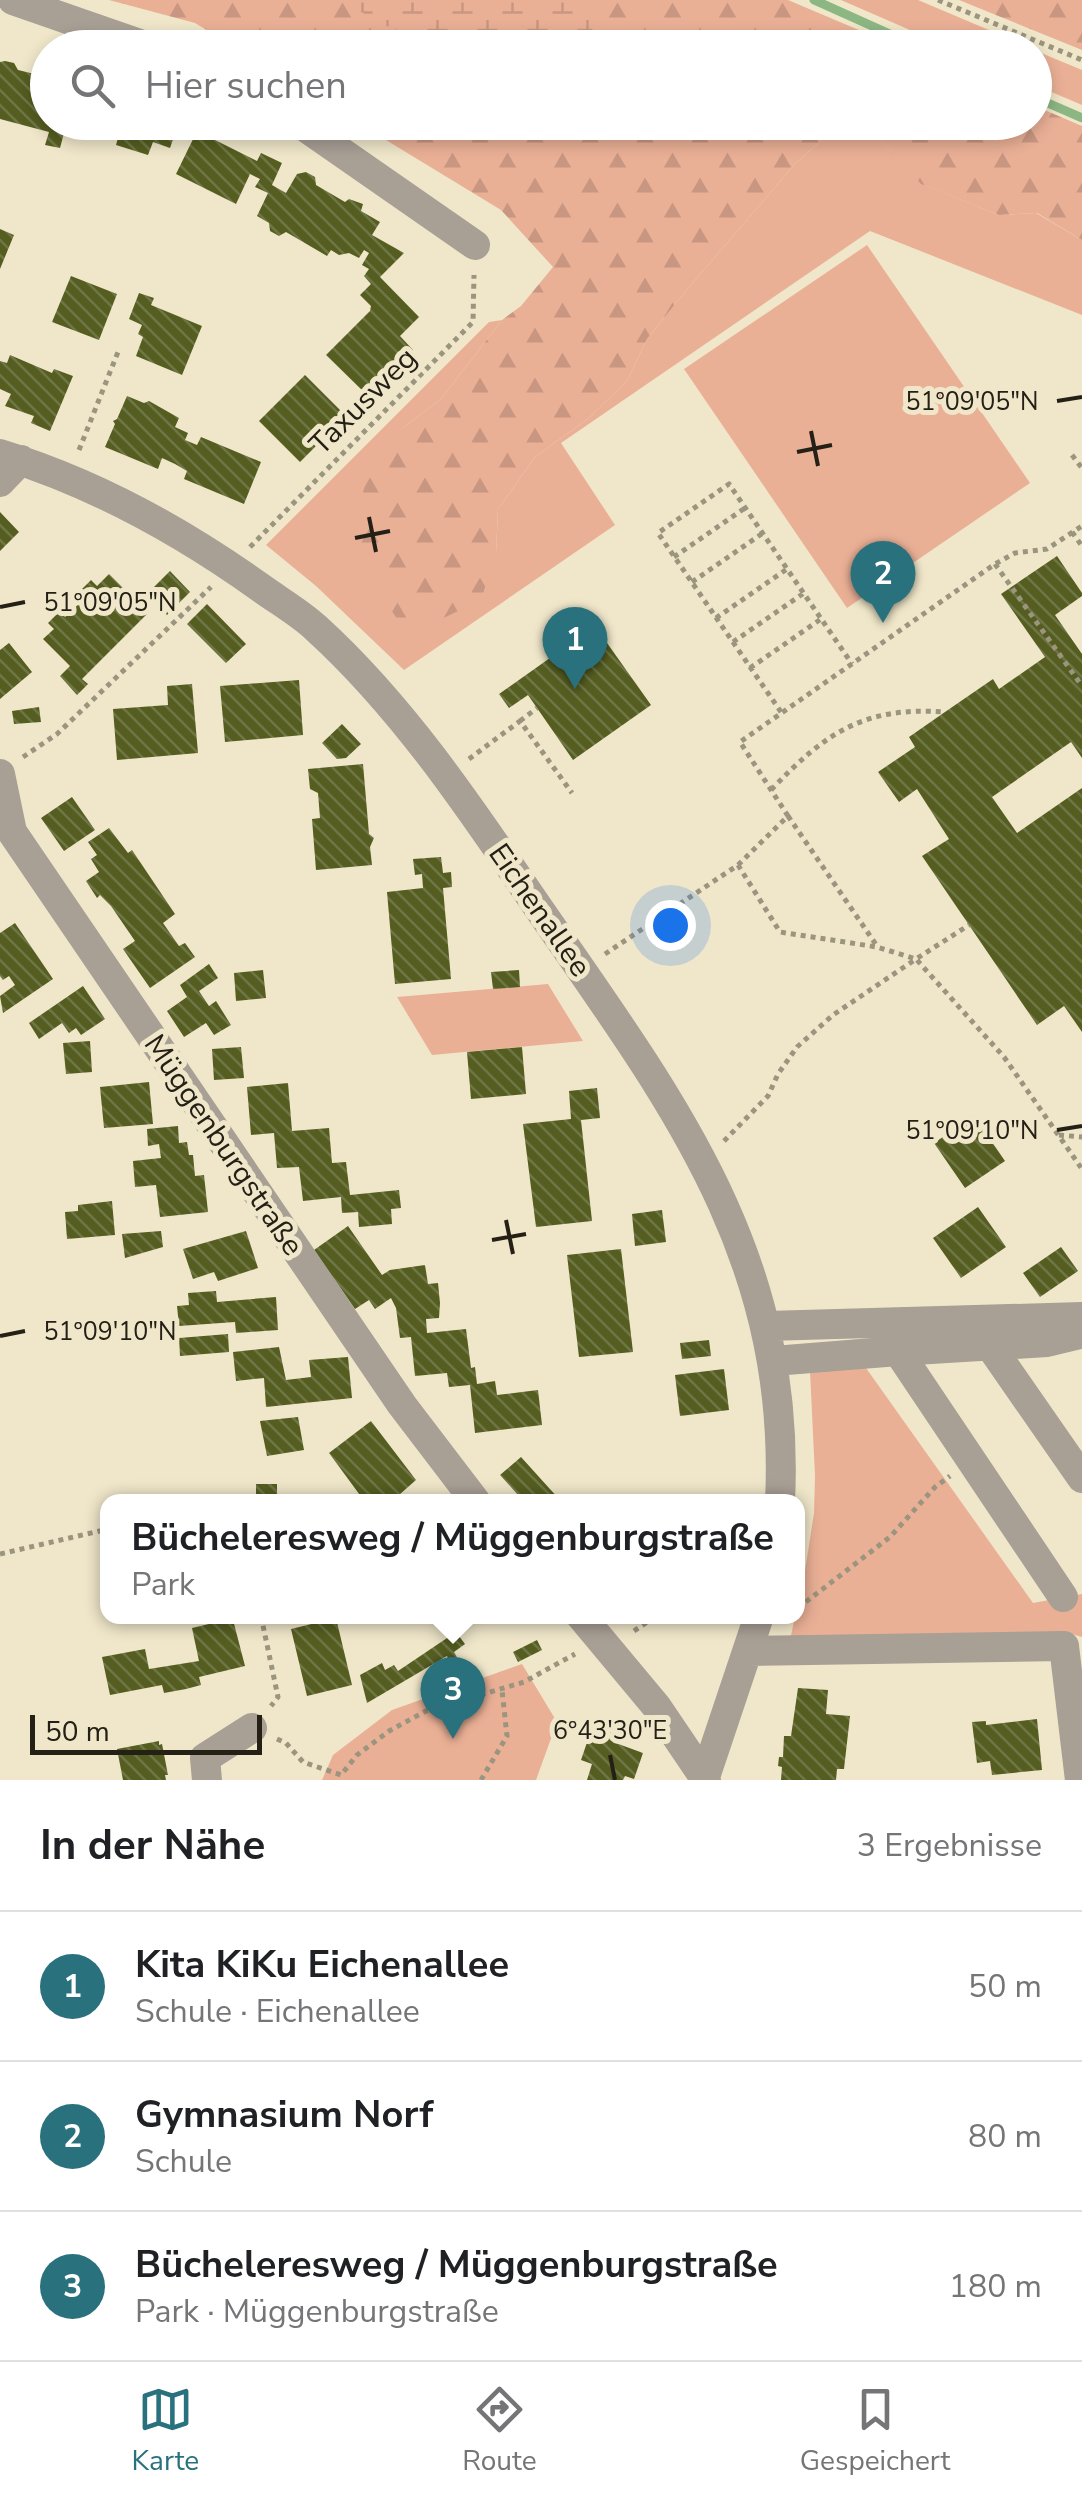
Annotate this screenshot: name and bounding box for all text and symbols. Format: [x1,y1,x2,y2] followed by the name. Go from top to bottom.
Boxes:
[30,30,1052,140] search box
[65,58,120,113] icon: search
[145,60,347,111] text: Hier suchen
[300,338,426,464] street label: Taxusweg
[905,385,1039,419] text: 51°09'05"N
[850,540,916,623] pin: 2
[43,586,177,620] text: 51°09'05"N
[542,606,608,689] pin: 1
[479,836,600,985] street label: Eichenallee
[645,900,696,951] your location
[134,1027,313,1264] street label: Müggenburgstraße
[905,1114,1039,1148] text: 51°09'10"N
[43,1315,177,1349] text: 51°09'10"N
[100,1494,805,1624] popup
[131,1512,774,1563] text: Bücheleresweg / Müggenburgstraße
[131,1563,195,1606] text: Park
[420,1656,486,1739] pin: 3
[30,1710,262,1754] scale bar
[45,1713,110,1751] text: 50 m
[553,1714,667,1748] text: 6°43'30"E
[40,1817,265,1874] text: In der Nähe
[857,1824,1042,1867] text: 3 Ergebnisse
[135,1939,509,1990] text: Kita KiKu Eichenallee
[63,1965,82,2008] text: 1
[968,1965,1042,2008] text: 50 m
[135,1990,420,2033] text: Schule · Eichenallee
[135,2089,433,2140] text: Gymnasium Norf
[63,2115,82,2158] text: 2
[968,2115,1042,2158] text: 80 m
[135,2140,232,2183] text: Schule
[135,2239,778,2290] text: Bücheleresweg / Müggenburgstraße
[63,2265,82,2308] text: 3
[949,2265,1042,2308] text: 180 m
[135,2290,499,2333] text: Park · Müggenburgstraße
[132,2382,199,2480] tab: Karte
[462,2382,537,2480] tab: Route
[800,2382,950,2480] tab: Gespeichert

